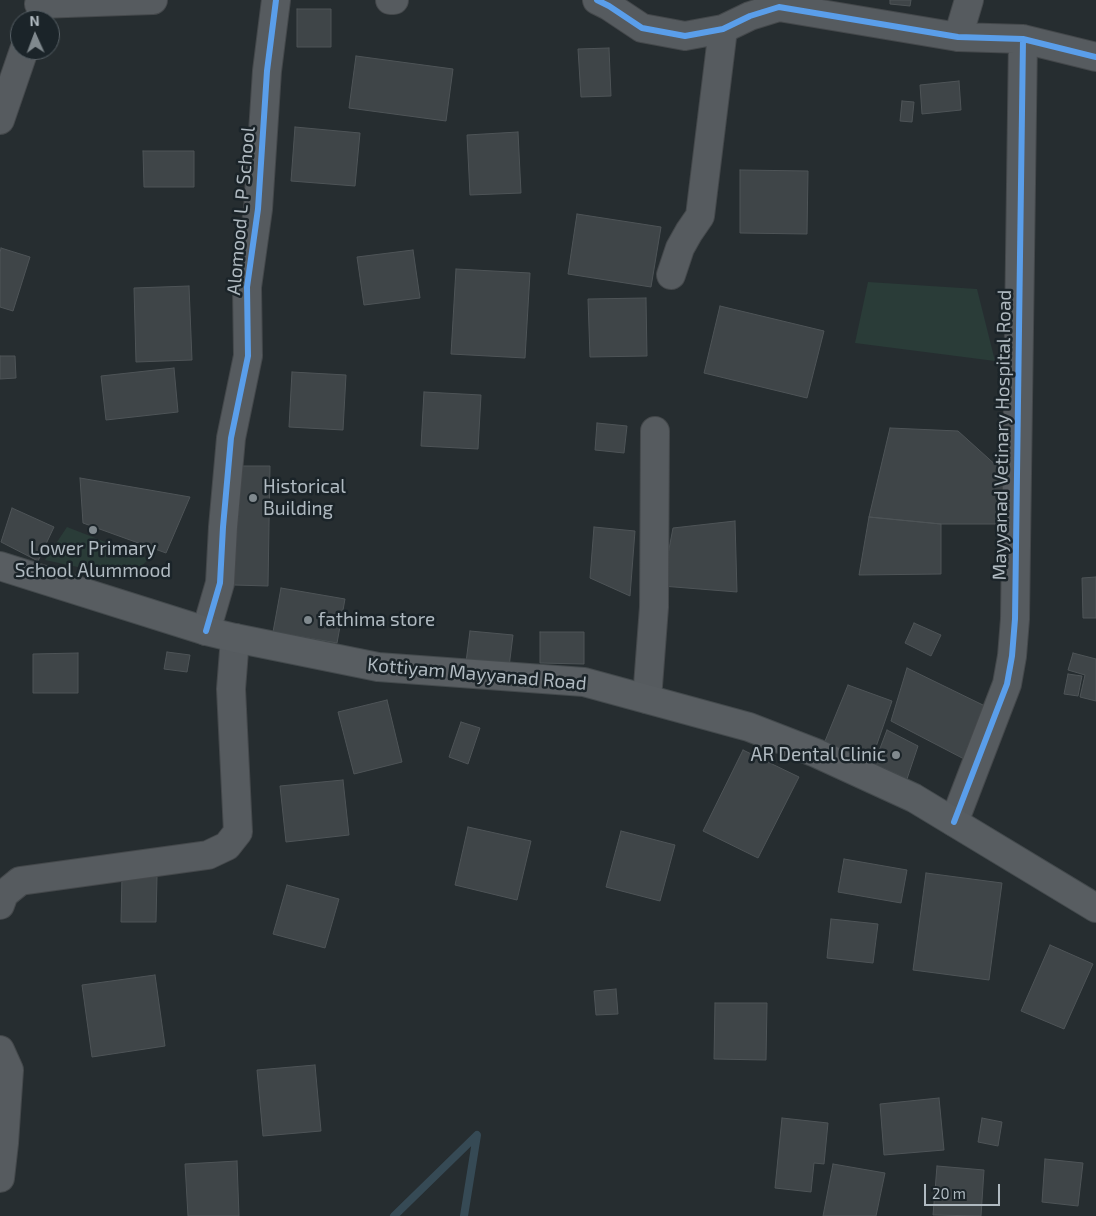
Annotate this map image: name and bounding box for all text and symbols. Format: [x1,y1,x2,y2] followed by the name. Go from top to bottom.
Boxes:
[10,10,60,60] north arrow
[29,12,40,29] text: N
[222,126,260,296] street label: Alomood L P School
[988,289,1016,581] street label: Mayyanad Vetinary Hospital Road
[263,476,346,520] place label: Historical Building
[247,492,259,504] marker: Historical Building
[87,524,99,536] marker: Lower Primary School Alummood
[15,538,171,582] place label: Lower Primary School Alummood
[318,609,435,631] place label: fathima store
[302,614,314,626] marker: fathima store
[366,653,588,695] street label: Kottiyam Mayyanad Road
[751,744,886,766] place label: AR Dental Clinic
[890,749,902,761] marker: AR Dental Clinic
[926,1174,1002,1206] scale bar
[932,1184,966,1202] text: 20 m

